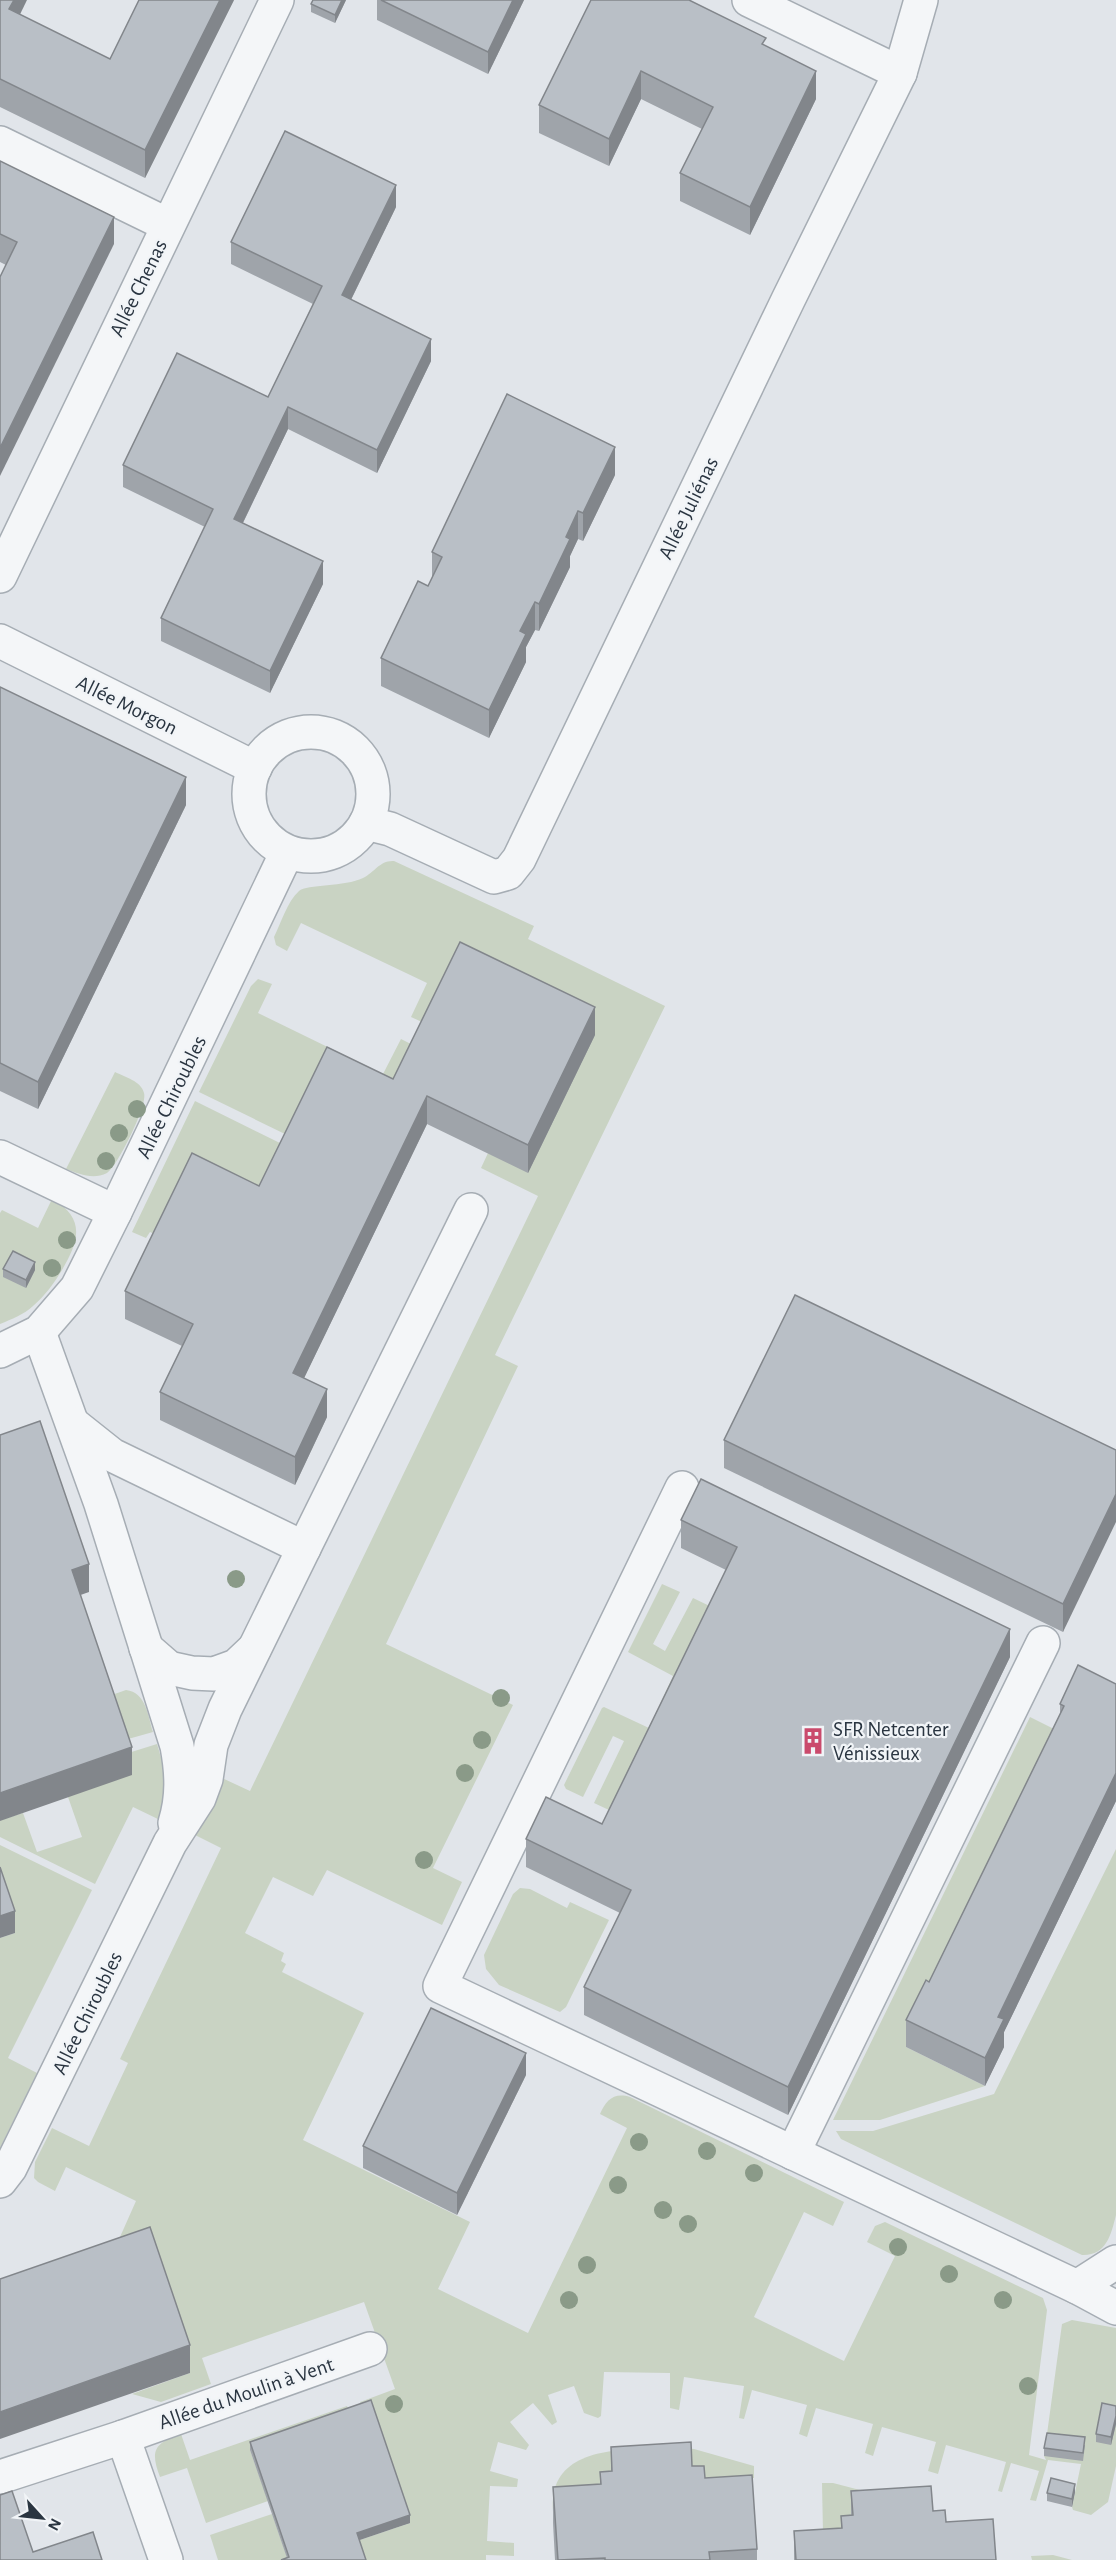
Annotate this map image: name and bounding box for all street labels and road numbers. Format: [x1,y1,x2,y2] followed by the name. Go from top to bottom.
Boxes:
[106,236,171,340] street label: Allée Chenas
[655,454,722,563] street label: Allée Juliénas
[73,672,181,739] street label: Allée Morgon
[133,1033,210,1162] street label: Allée Chiroubles
[49,1949,126,2078] street label: Allée Chiroubles
[156,2354,337,2433] street label: Allée du Moulin à Vent

